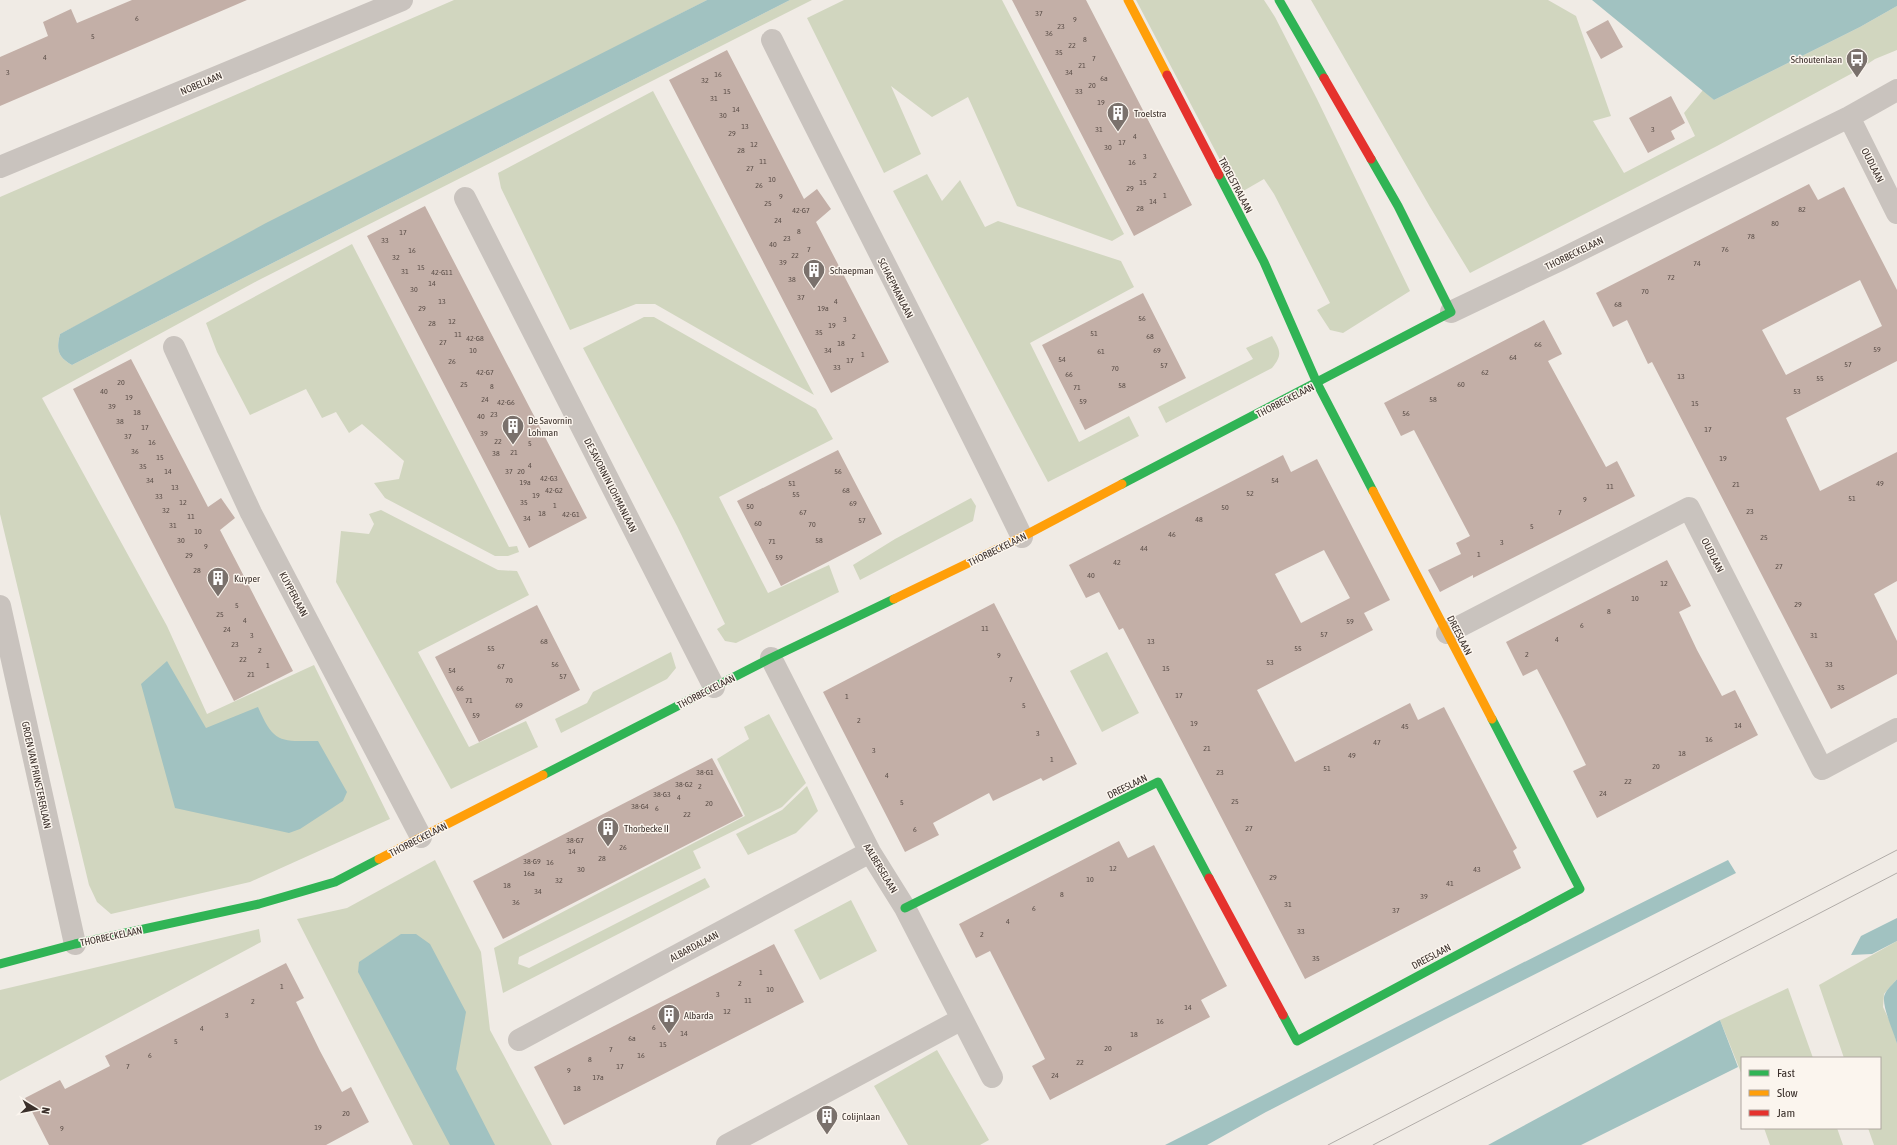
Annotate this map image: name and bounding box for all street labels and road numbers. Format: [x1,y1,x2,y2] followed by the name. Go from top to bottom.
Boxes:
[179,70,224,97] street label: NOBELLAAN
[1859,146,1886,184] street label: OUDLAAN
[1216,156,1255,215] street label: TROELSTRALAAN
[1543,235,1605,272] street label: THORBECKELAAN
[876,256,915,320] street label: SCHAEPMANLAAN
[1255,381,1316,420] street label: THORBECKELAAN
[582,436,639,534] street label: DE SAVORNIN LOHMANLAAN
[966,531,1028,568] street label: THORBECKELAAN
[1699,536,1726,574] street label: OUDLAAN
[277,570,310,619] street label: KUYPERLAAN
[1445,614,1474,657] street label: DREESLAAN
[676,672,737,711] street label: THORBECKELAAN
[20,720,53,830] street label: GROEN VAN PRINSTERERLAAN
[1106,772,1149,801] street label: DREESLAAN
[388,820,449,859] street label: THORBECKELAAN
[862,842,900,895] street label: AALBERSELAAN
[79,925,143,948] street label: THORBECKELAAN
[668,929,721,964] street label: ALBARDALAAN
[1410,941,1453,971] street label: DREESLAAN

